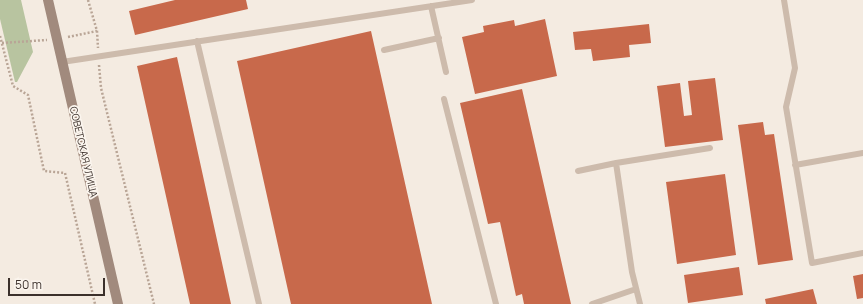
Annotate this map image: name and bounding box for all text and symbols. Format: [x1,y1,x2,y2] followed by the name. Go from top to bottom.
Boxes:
[67,105,99,199] street label: СОВЕТСКАЯ УЛИЦА
[10,270,107,296] scale bar
[15,276,42,293] text: 50 m

